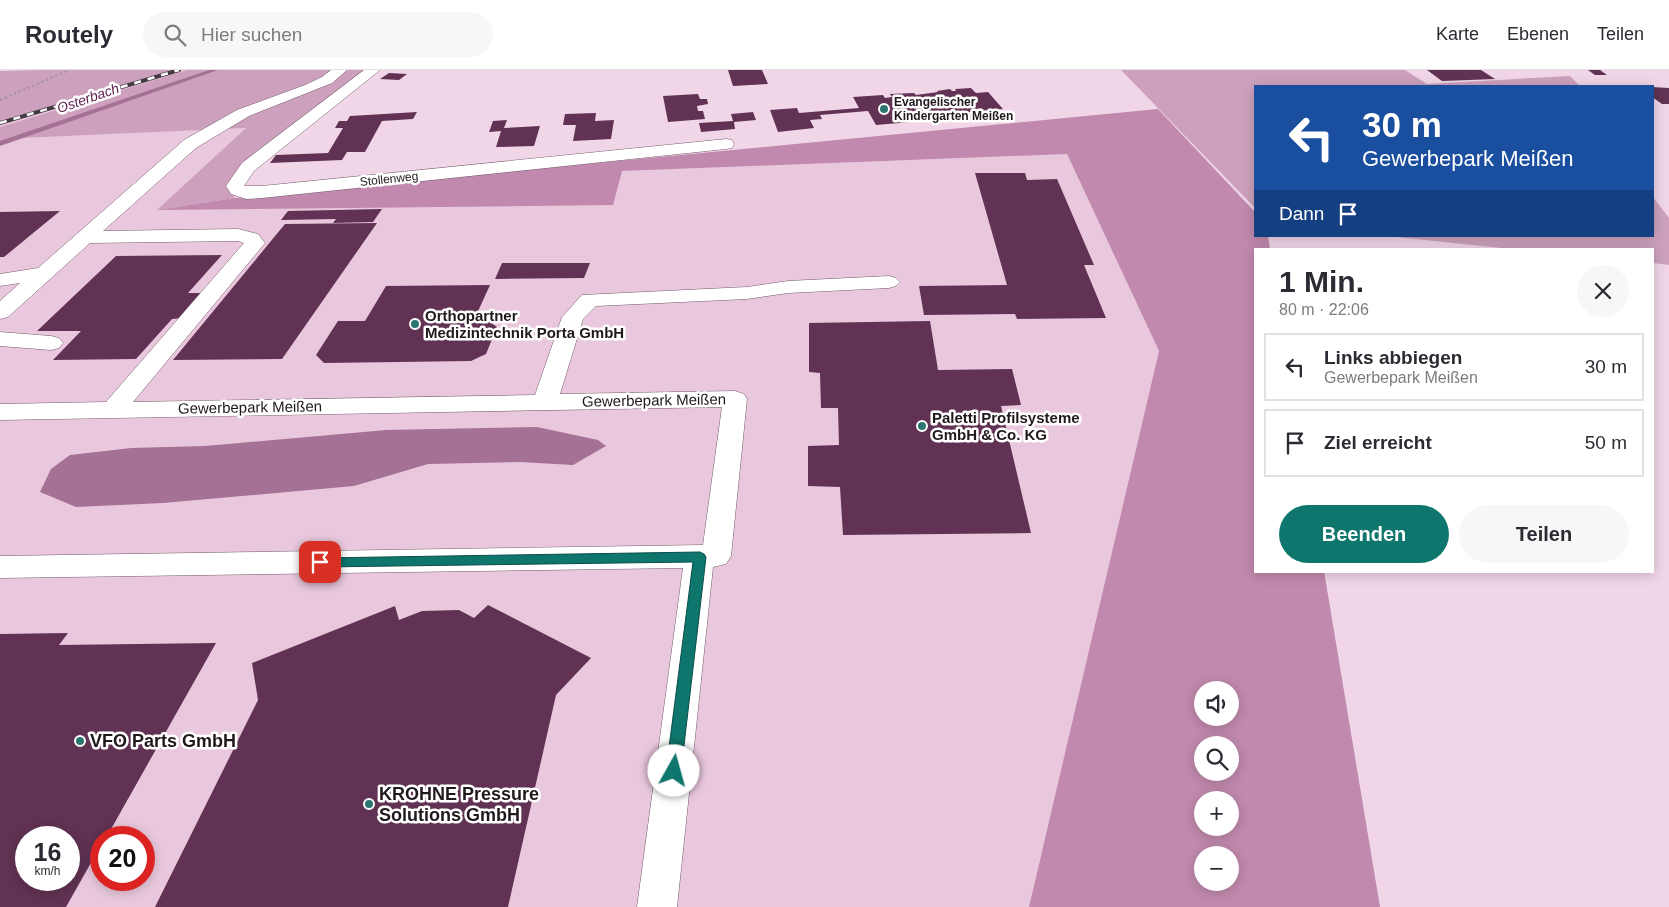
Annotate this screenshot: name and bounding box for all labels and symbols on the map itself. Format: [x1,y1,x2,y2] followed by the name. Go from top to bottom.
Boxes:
[55,80,121,116] water label: Osterbach
[894,95,1013,123] place label: Evangelischer Kindergarten Meißen
[878,103,890,115] marker: Evangelischer Kindergarten Meißen
[359,169,419,189] street label: Stollenweg
[425,307,624,341] place label: Orthopartner Medizintechnik Porta GmbH
[409,318,421,330] marker: Orthopartner Medizintechnik Porta GmbH
[582,390,726,410] street label: Gewerbepark Meißen
[178,397,322,417] street label: Gewerbepark Meißen
[932,409,1080,443] place label: Paletti Profilsysteme GmbH & Co. KG
[916,420,928,432] marker: Paletti Profilsysteme GmbH & Co. KG
[299,541,341,583] pin
[90,731,236,751] place label: VFO Parts GmbH
[74,735,86,747] marker: VFO Parts GmbH
[647,744,699,796] position arrow
[379,784,539,825] place label: KROHNE Pressure Solutions GmbH
[363,798,375,810] marker: KROHNE Pressure Solutions GmbH
[90,826,155,891] speed limit sign: 20

